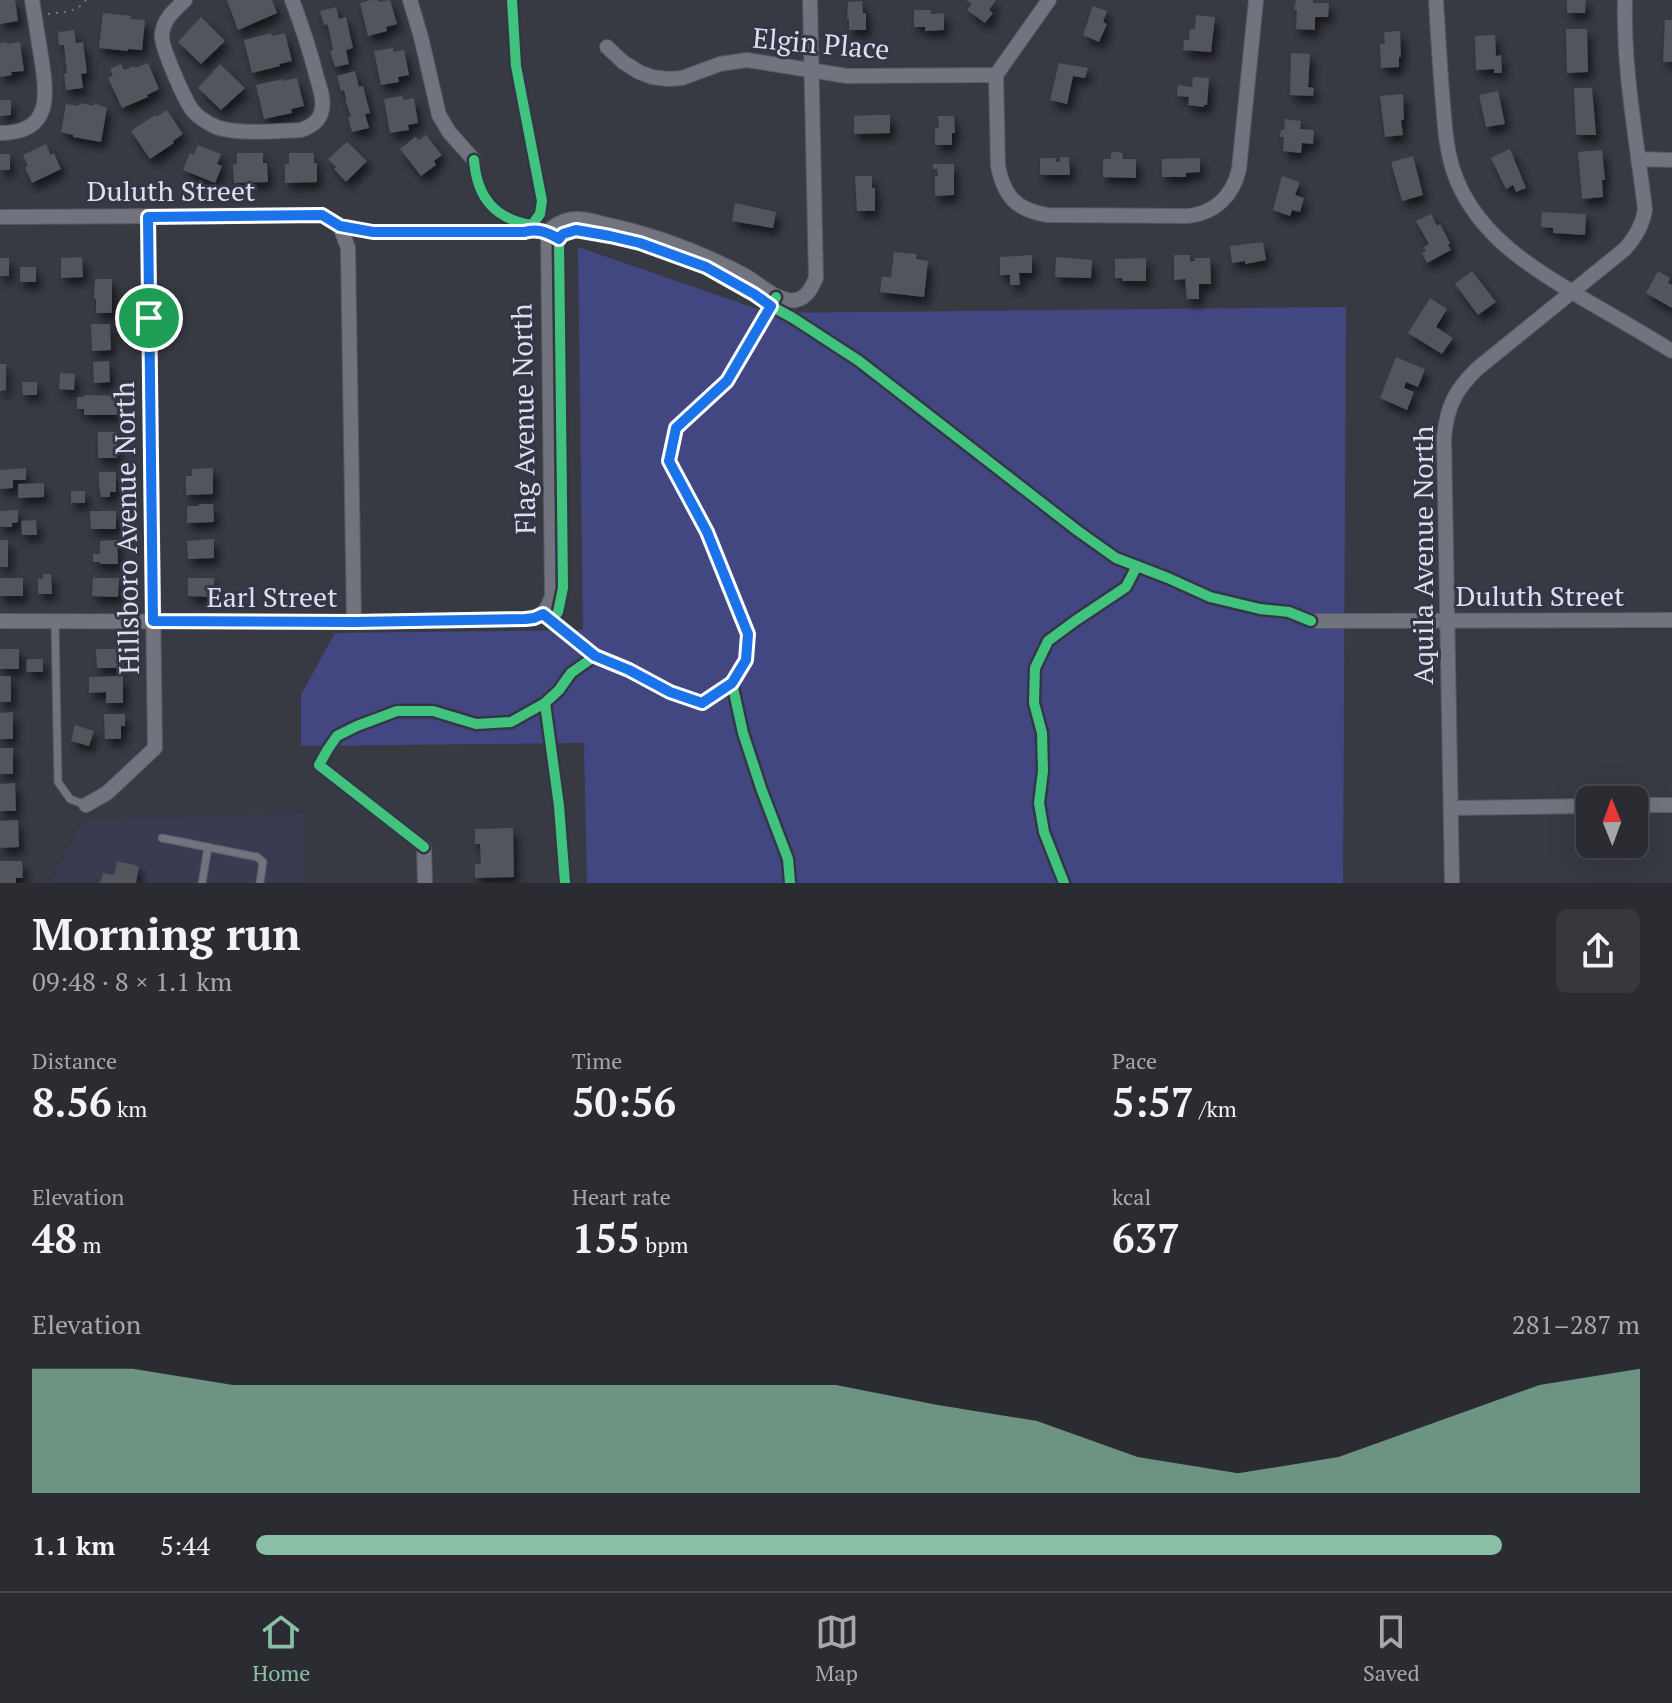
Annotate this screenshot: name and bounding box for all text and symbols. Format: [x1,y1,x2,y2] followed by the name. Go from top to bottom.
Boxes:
[751,19,891,67] street label: Elgin Place
[87,172,256,209] street label: Duluth Street
[115,284,183,352] pin
[127,296,171,340] icon: arrive
[502,303,544,535] street label: Flag Avenue North
[105,381,147,675] street label: Hillsboro Avenue North
[1404,426,1441,684] street label: Aquila Avenue North
[1456,577,1625,614] street label: Duluth Street
[206,578,338,615] street label: Earl Street
[1576,786,1648,858] north arrow
[1576,786,1648,858] map controls
[32,904,301,963] text: Morning run
[1556,909,1640,993] button: share
[32,964,232,998] text: 09:48 · 8 × 1.1 km
[32,1046,117,1075] text: Distance
[572,1046,622,1075] text: Time
[1112,1046,1157,1075] text: Pace
[32,1075,112,1128] text: 8.56
[572,1075,676,1128] text: 50:56
[1112,1075,1194,1128] text: 5:57
[112,1094,147,1123] text: km
[1194,1094,1237,1123] text: /km
[32,1182,124,1211] text: Elevation
[572,1182,671,1211] text: Heart rate
[1112,1182,1151,1211] text: kcal
[32,1211,77,1264] text: 48
[572,1211,640,1264] text: 155
[1112,1211,1180,1264] text: 637
[77,1230,102,1259] text: m
[640,1230,689,1259] text: bpm
[32,1307,141,1341] text: Elevation
[1512,1307,1640,1341] text: 281–287 m
[32,1528,115,1562] text: 1.1 km
[160,1528,210,1562] text: 5:44
[252,1610,310,1687] tab: Home
[815,1610,859,1687] tab: Map
[1363,1610,1420,1687] tab: Saved

